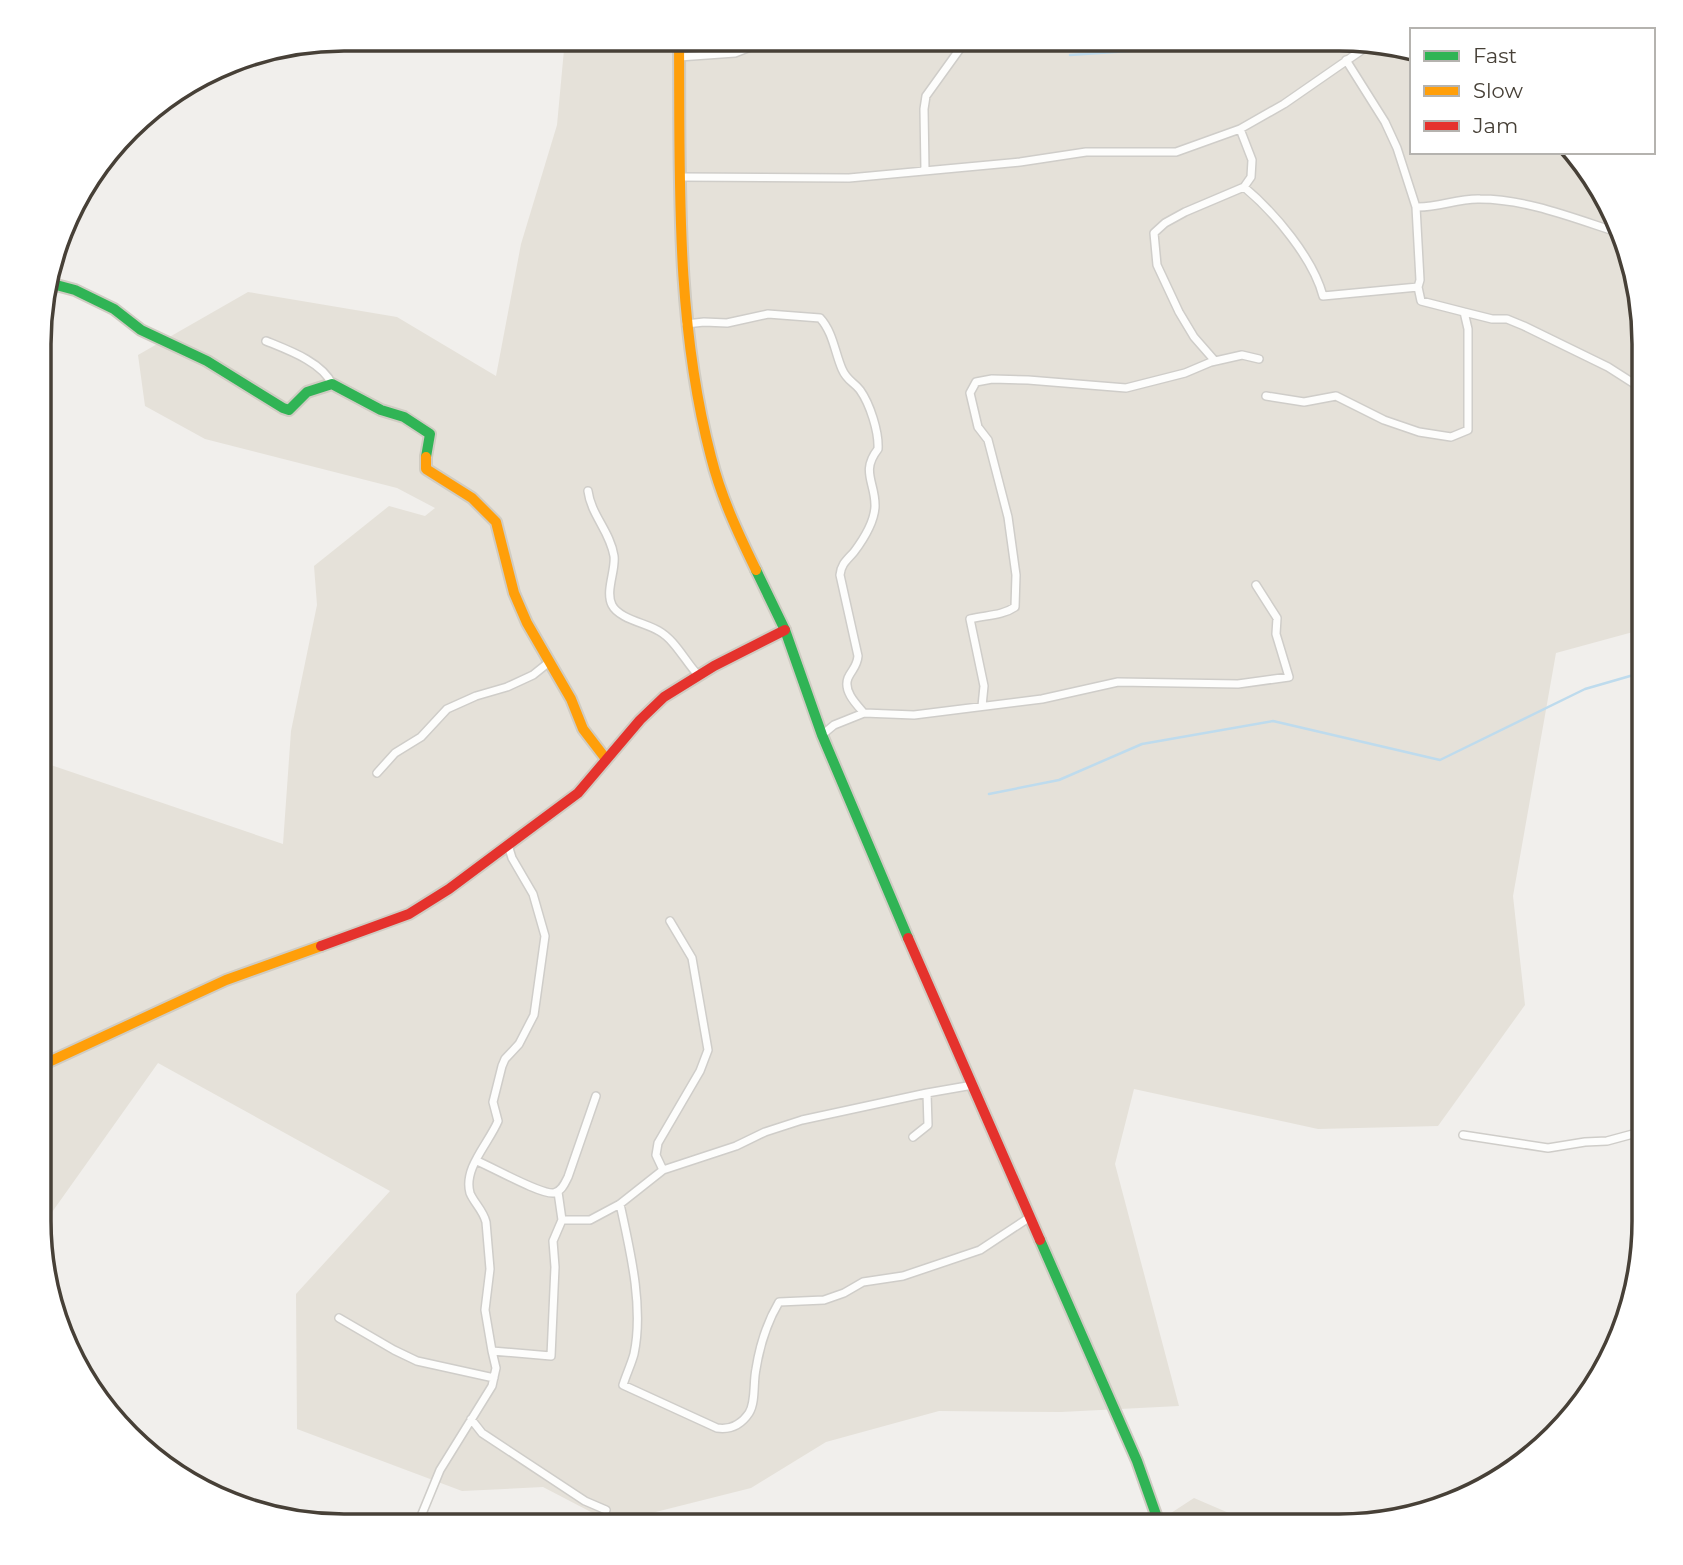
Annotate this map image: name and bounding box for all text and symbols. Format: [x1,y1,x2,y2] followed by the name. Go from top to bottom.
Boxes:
[1410,28,1655,154] legend
[1473,43,1517,68] text: Fast
[1473,78,1523,103] text: Slow
[1472,113,1518,138] text: Jam

